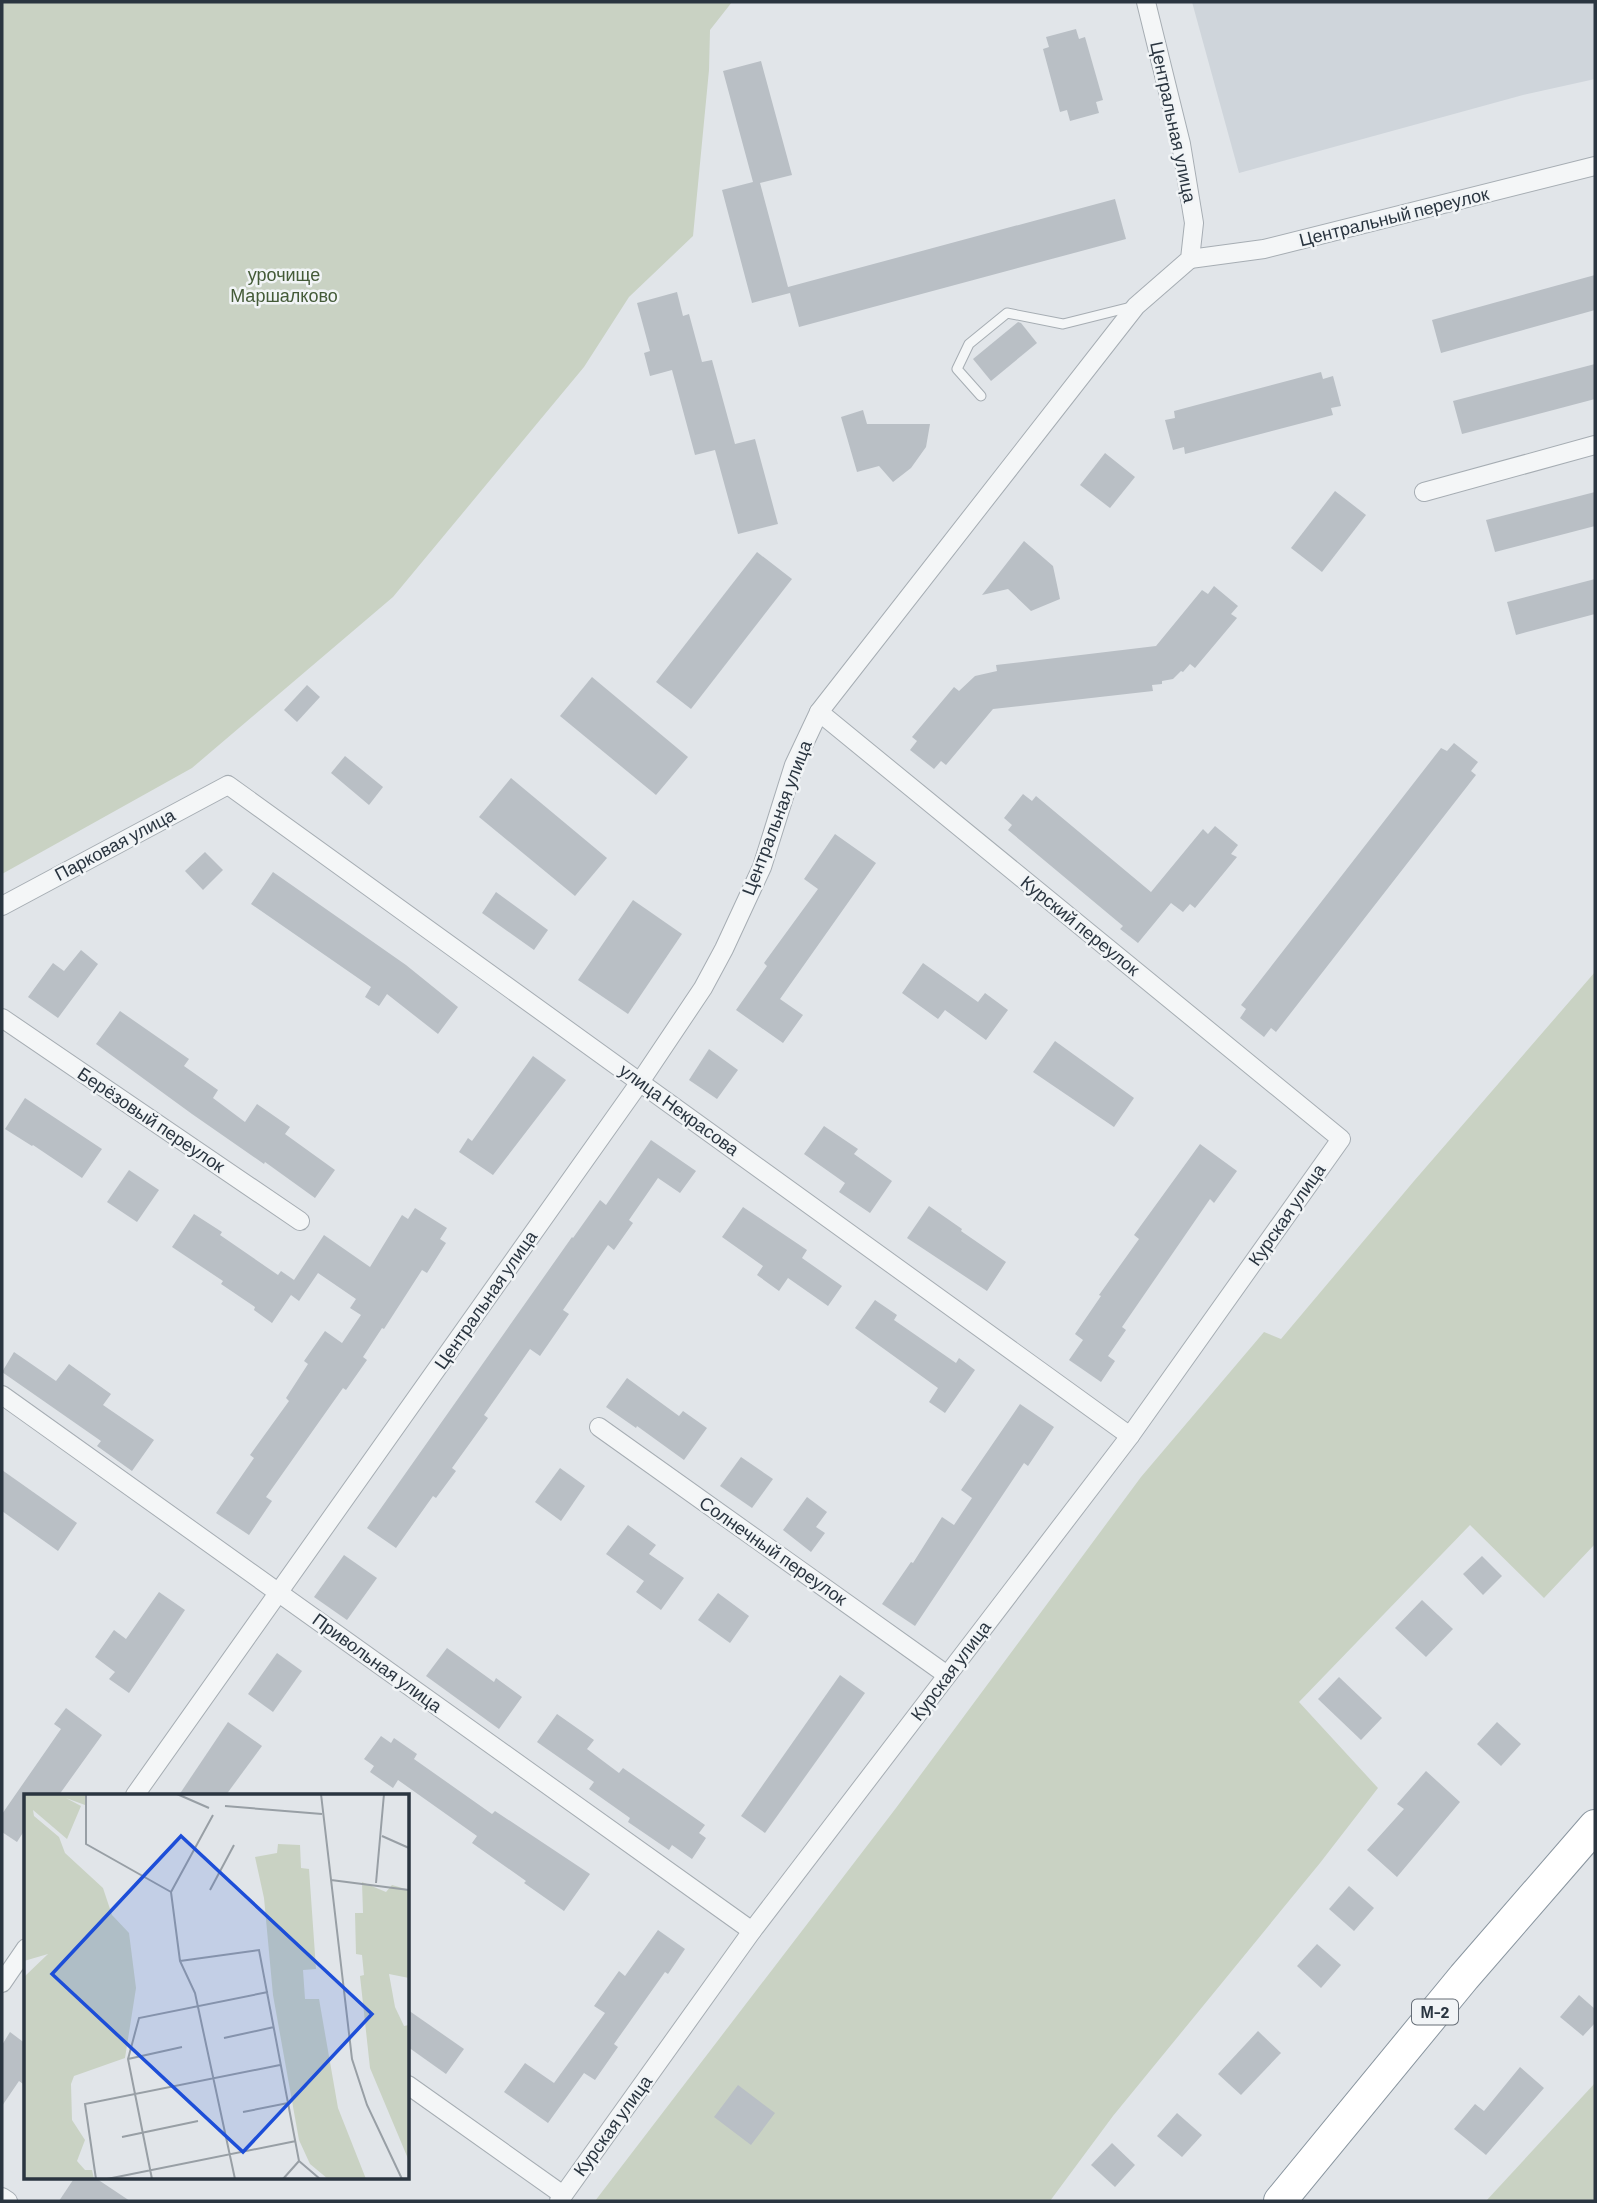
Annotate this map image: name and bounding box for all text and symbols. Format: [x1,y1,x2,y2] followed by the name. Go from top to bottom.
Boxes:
[1146,39,1202,205] street label: Центральная улица
[1297,182,1491,250] street label: Центральный переулок
[230,263,338,306] park label: урочище Маршалково
[736,736,816,898] street label: Центральная улица
[51,803,179,885] street label: Парковая улица
[1017,871,1145,980] street label: Курский переулок
[615,1058,745,1161] street label: улица Некрасова
[74,1062,229,1177] street label: Берёзовый переулок
[1243,1158,1330,1270] street label: Курская улица
[429,1225,542,1373] street label: Центральная улица
[696,1491,852,1609] street label: Солнечный переулок
[309,1608,447,1717] street label: Привольная улица
[905,1615,996,1725] street label: Курская улица
[24,1794,410,2178] inset map
[1412,2000,1458,2024] road number: М-2
[568,2070,657,2180] street label: Курская улица

